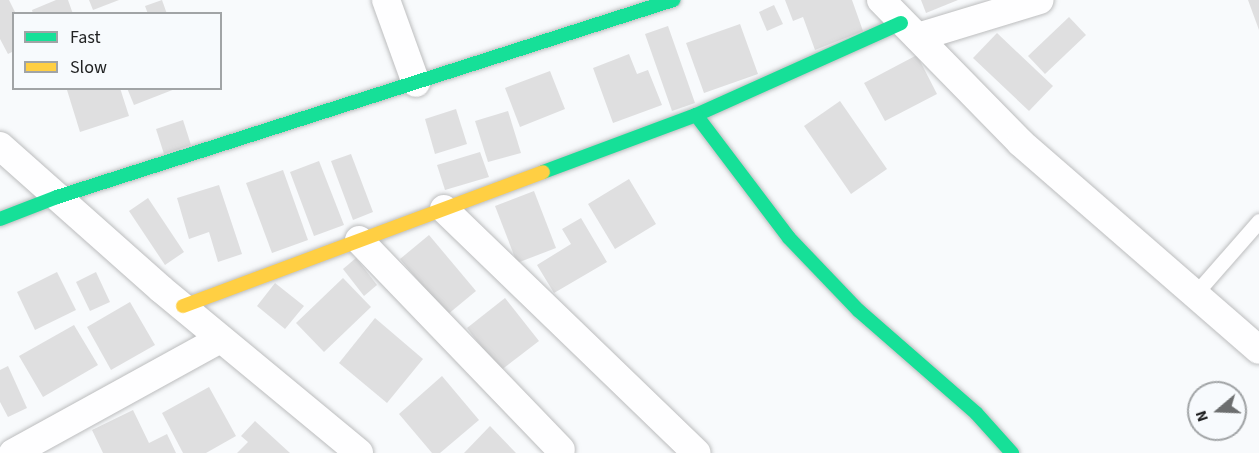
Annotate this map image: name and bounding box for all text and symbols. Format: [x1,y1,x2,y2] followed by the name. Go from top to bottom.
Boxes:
[12,12,222,90] legend
[70,25,101,50] text: Fast
[70,55,107,80] text: Slow
[1187,381,1247,441] north arrow
[1190,408,1214,425] text: N

